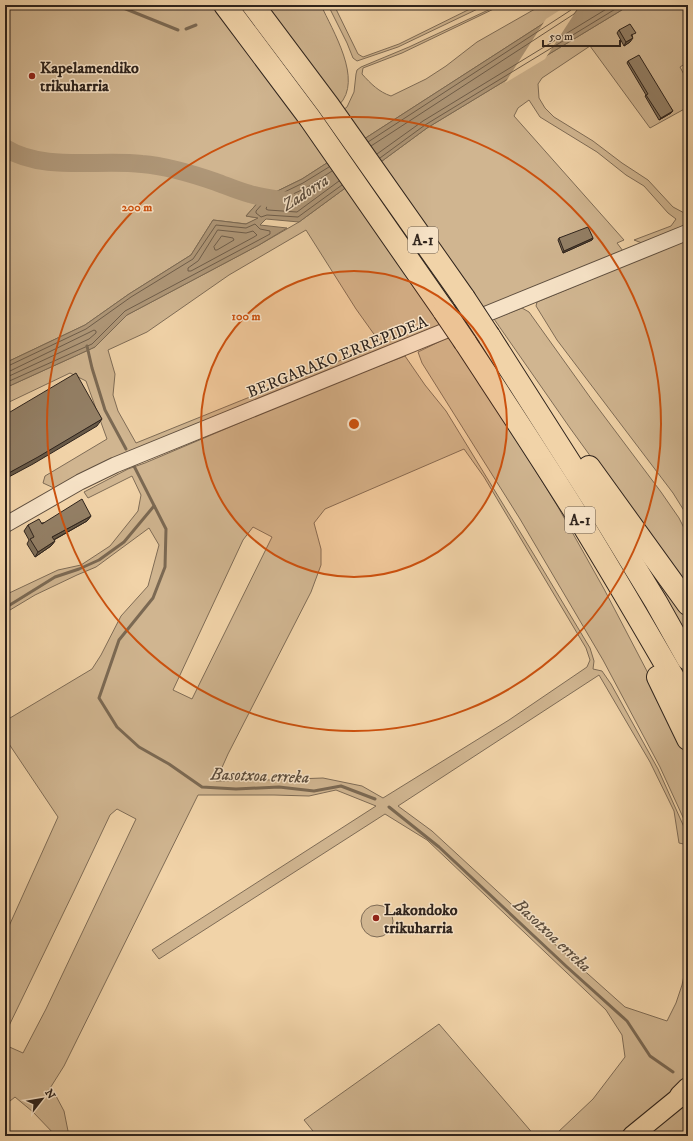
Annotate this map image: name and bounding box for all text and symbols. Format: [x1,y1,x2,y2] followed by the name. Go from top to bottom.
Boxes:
[543,22,620,48] scale bar
[549,29,573,44] text: 50 m
[40,58,139,96] place label: Kapelamendiko trikuharria
[27,71,37,81] marker: Kapelamendiko trikuharria
[277,170,333,217] water label: Zadorra
[122,200,152,215] text: 200 m
[408,227,438,253] road number: A-1
[232,309,260,324] text: 100 m
[244,311,431,402] street label: BERGARAKO ERREPIDEA
[347,417,361,431] centre of rings
[565,507,595,533] road number: A-1
[209,763,310,789] water label: Basotxoa erreka
[508,893,596,977] water label: Basotxoa erreka
[384,900,458,938] place label: Lakondoko trikuharria
[371,913,381,923] marker: Lakondoko trikuharria
[22,1079,62,1119] north arrow
[41,1087,58,1102] text: N

